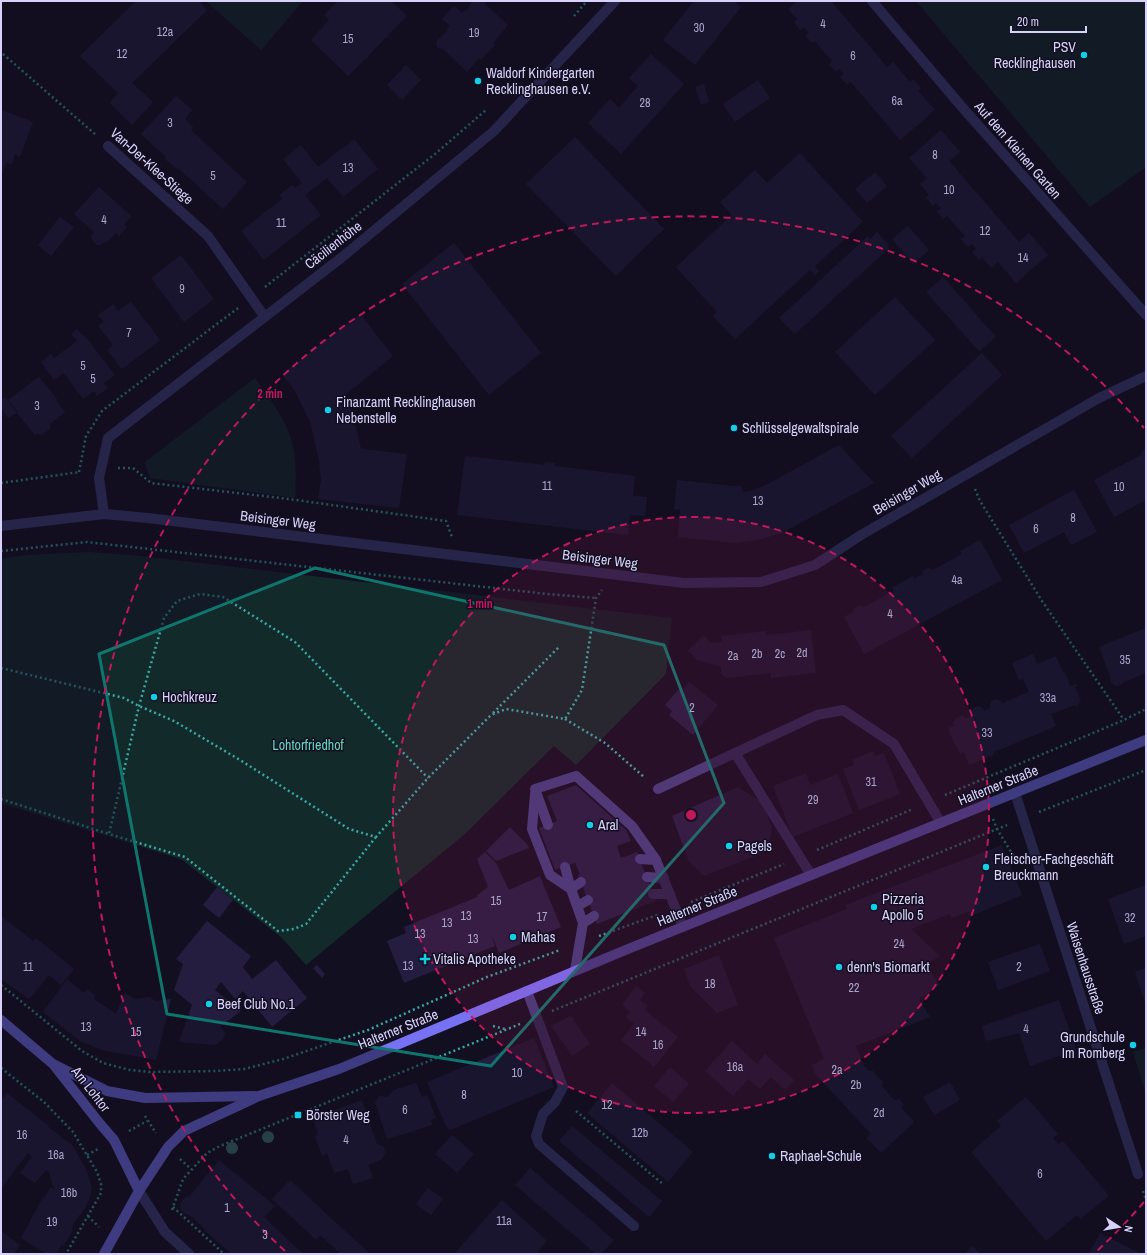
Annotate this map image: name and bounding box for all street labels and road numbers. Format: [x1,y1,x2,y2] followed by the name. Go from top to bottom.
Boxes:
[970,97,1065,202] street label: Auf dem Kleinen Garten
[107,124,197,208] street label: Van-Der-Klee-Stiege
[301,217,365,273] street label: Cäcilienhöhe
[870,465,945,519] street label: Beisinger Weg
[239,506,317,534] street label: Beisinger Weg
[561,545,639,573] street label: Beisinger Weg
[955,761,1041,809] street label: Halterner Straße
[654,882,740,930] street label: Halterner Straße
[1063,920,1109,1016] street label: Waisenhausstraße
[355,1005,441,1053] street label: Halterner Straße
[67,1062,115,1116] street label: Am Lohtor

